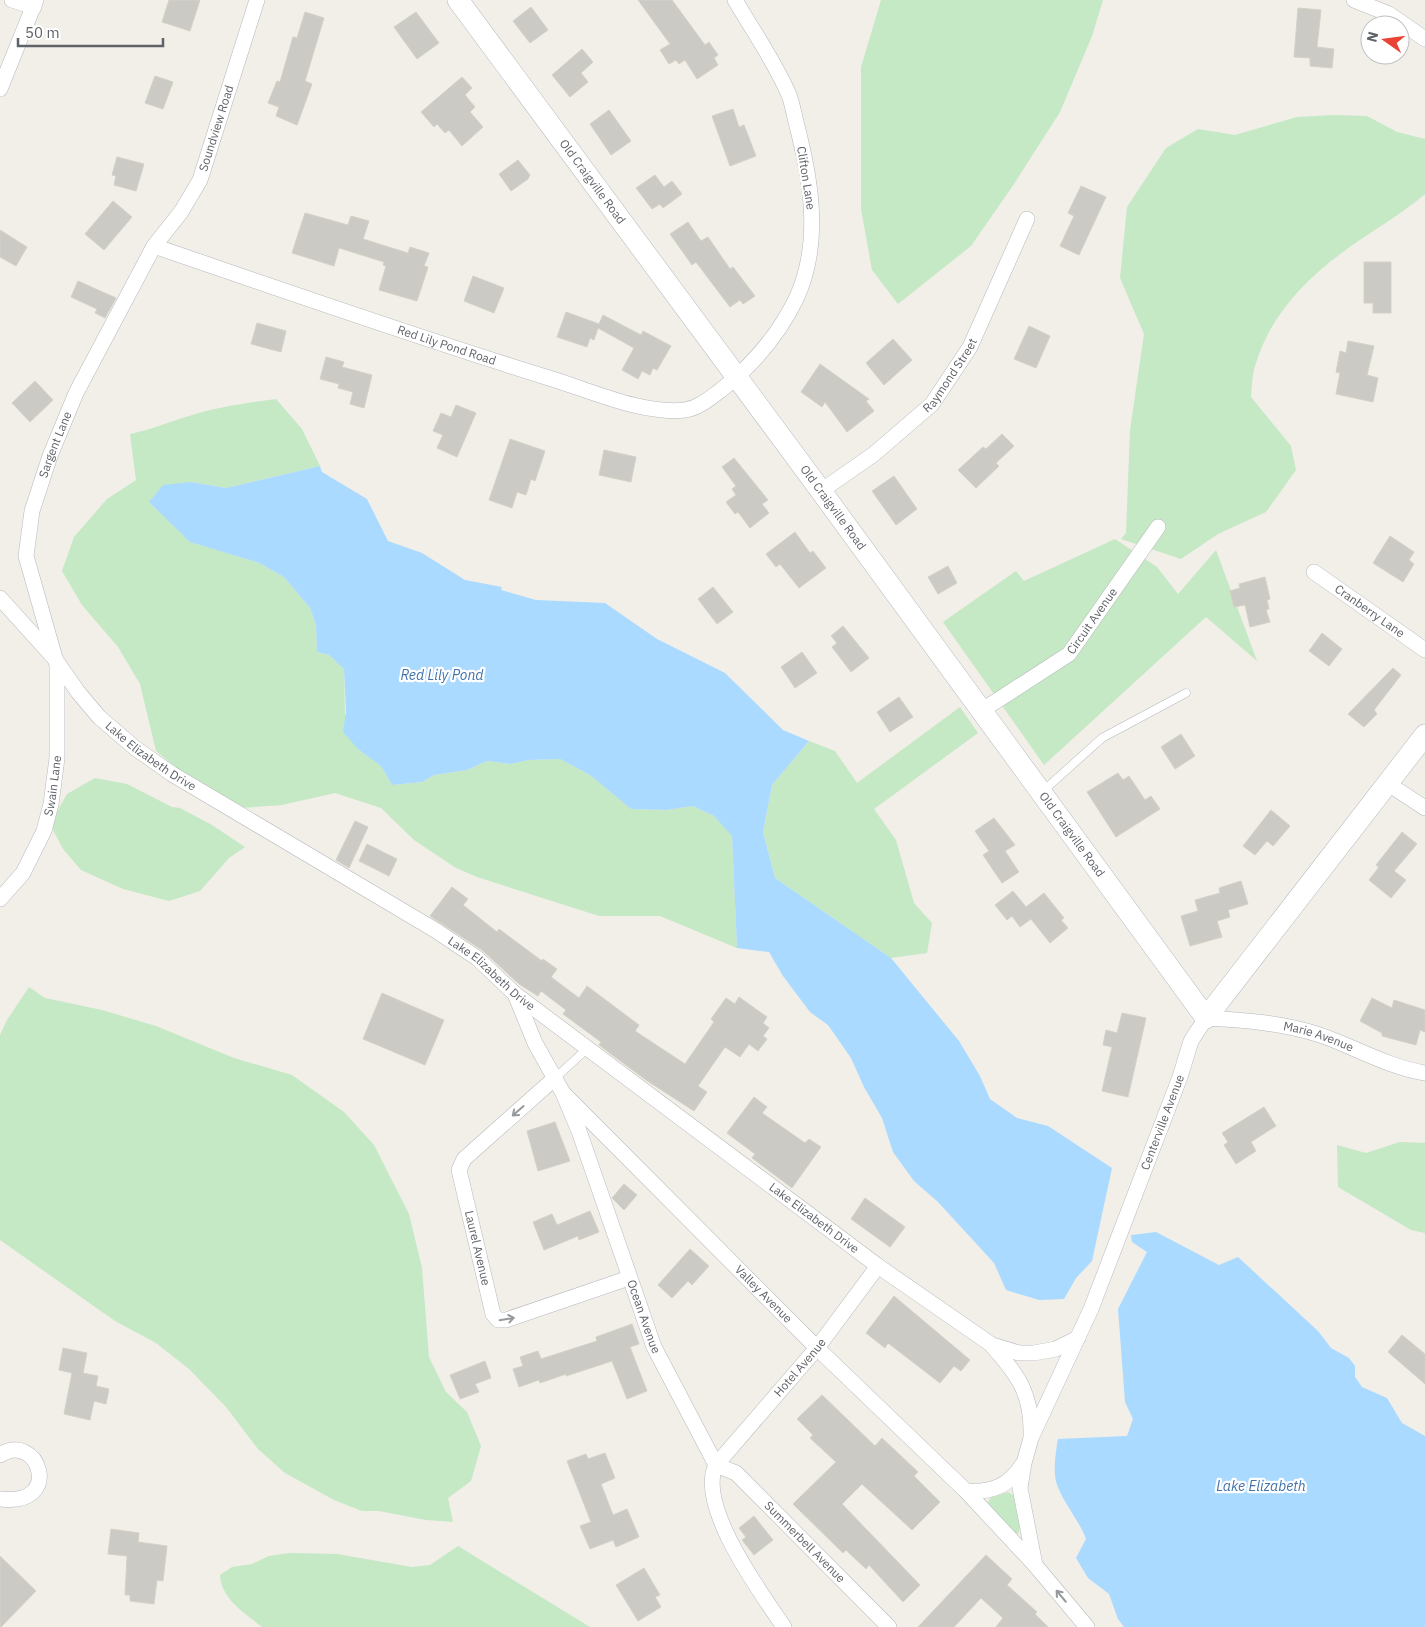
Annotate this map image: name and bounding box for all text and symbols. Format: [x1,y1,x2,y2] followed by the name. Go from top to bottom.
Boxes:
[18,15,162,47] scale bar
[1360,15,1410,65] north arrow
[25,23,60,42] text: 50 m
[1362,30,1382,44] text: N
[195,83,237,173] street label: Soundview Road
[557,136,629,227] street label: Old Craigville Road
[794,145,819,211] street label: Clifton Lane
[395,322,498,368] street label: Red Lily Pond Road
[920,336,980,416] street label: Raymond Street
[35,409,75,480] street label: Sargent Lane
[797,462,869,553] street label: Old Craigville Road
[1332,581,1408,641] street label: Cranberry Lane
[1063,584,1120,657] street label: Circuit Avenue
[401,666,484,684] water label: Red Lily Pond
[103,718,199,794] street label: Lake Elizabeth Drive
[40,754,64,817] street label: Swain Lane
[1036,789,1108,880] street label: Old Craigville Road
[445,933,539,1014] street label: Lake Elizabeth Drive
[1282,1018,1356,1055] street label: Marie Avenue
[1137,1072,1187,1172] street label: Centerville Avenue
[512,1105,525,1116] one-way arrow
[766,1179,863,1256] street label: Lake Elizabeth Drive
[462,1209,494,1287] street label: Laurel Avenue
[732,1262,796,1326] street label: Valley Avenue
[624,1278,664,1356] street label: Ocean Avenue
[498,1313,514,1323] one-way arrow
[770,1335,829,1399] street label: Hotel Avenue
[1216,1477,1306,1495] water label: Lake Elizabeth
[761,1498,849,1586] street label: Summerbell Avenue
[1056,1590,1067,1603] one-way arrow

